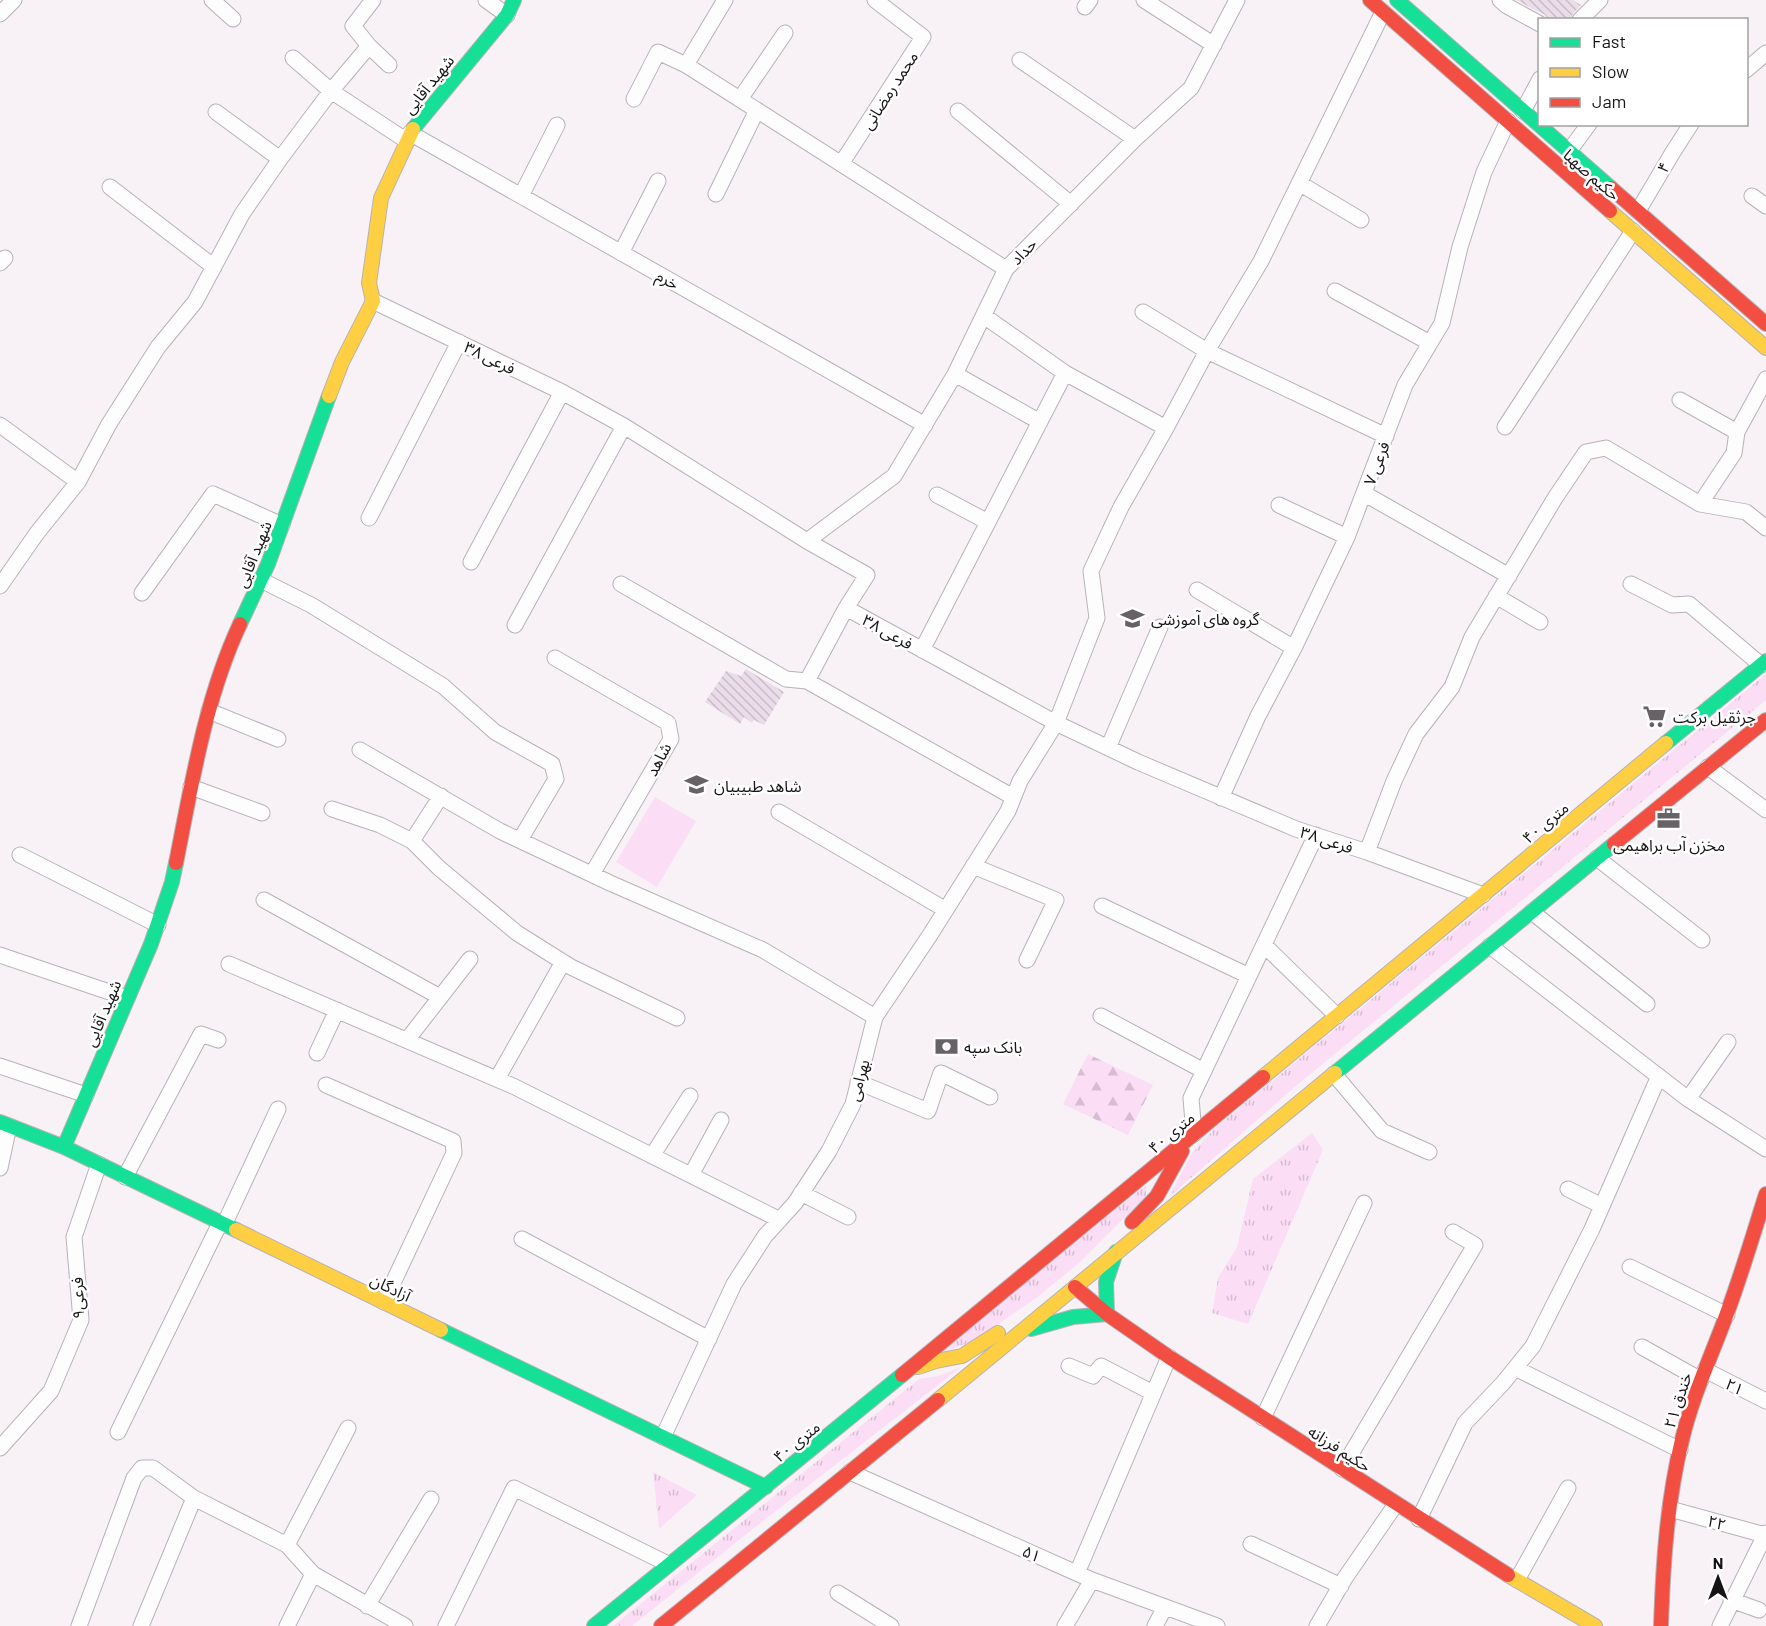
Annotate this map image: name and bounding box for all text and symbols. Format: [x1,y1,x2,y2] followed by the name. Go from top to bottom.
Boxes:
[1538,18,1748,126] legend
[1592,30,1626,52] text: Fast
[857,47,922,133] street label: محمد رمضانی
[398,51,458,118] street label: شهید آقایی
[1592,60,1629,82] text: Slow
[1592,90,1626,112] text: Jam
[1557,144,1624,207] street label: حکیم صهبا
[1652,158,1674,176] street label: ۴
[1006,234,1040,268] street label: حداد
[651,265,683,296] street label: خرم
[461,337,519,378] street label: فرعی ۳۸
[1359,438,1394,488] street label: فرعی ۷
[231,518,276,591] street label: شهید آقایی
[1120,605,1146,631] school or university icon: گروه های آموزشی
[859,609,916,653] street label: فرعی ۳۸
[1151,609,1260,629] place label: گروه های آموزشی
[1642,703,1668,729] supermarket icon: جرثقیل برکت
[1673,707,1756,727] place label: جرثقیل برکت
[641,739,675,779] street label: شاهد
[683,772,709,798] school or university icon: شاهد طبیبیان
[714,776,801,796] place label: شاهد طبیبیان
[1518,797,1573,848] street label: ۴۰ متری
[1656,806,1682,832] office icon: مخزن آب براهیمی
[1298,822,1356,857] street label: فرعی ۳۸
[1613,835,1725,855] place label: مخزن آب براهیمی
[79,977,125,1050] street label: شهید آقایی
[933,1033,959,1059] bank icon: بانک سپه
[964,1037,1022,1058] place label: بانک سپه
[843,1057,874,1103] street label: بهرامی
[1144,1107,1199,1158] street label: ۴۰ متری
[367,1269,416,1306] street label: آزادگان
[67,1277,88,1319] street label: فرعی۹
[1659,1370,1696,1431] street label: ۲۱ خندق
[1723,1373,1747,1399] street label: ۲۱
[769,1417,824,1466] street label: ۴۰ متری
[1303,1421,1375,1479] street label: حکیم فرزانه
[1706,1510,1728,1534] street label: ۲۲
[1020,1541,1044,1565] street label: ۵۱
[1688,1548,1748,1608] north arrow
[1713,1553,1723,1572] text: N

